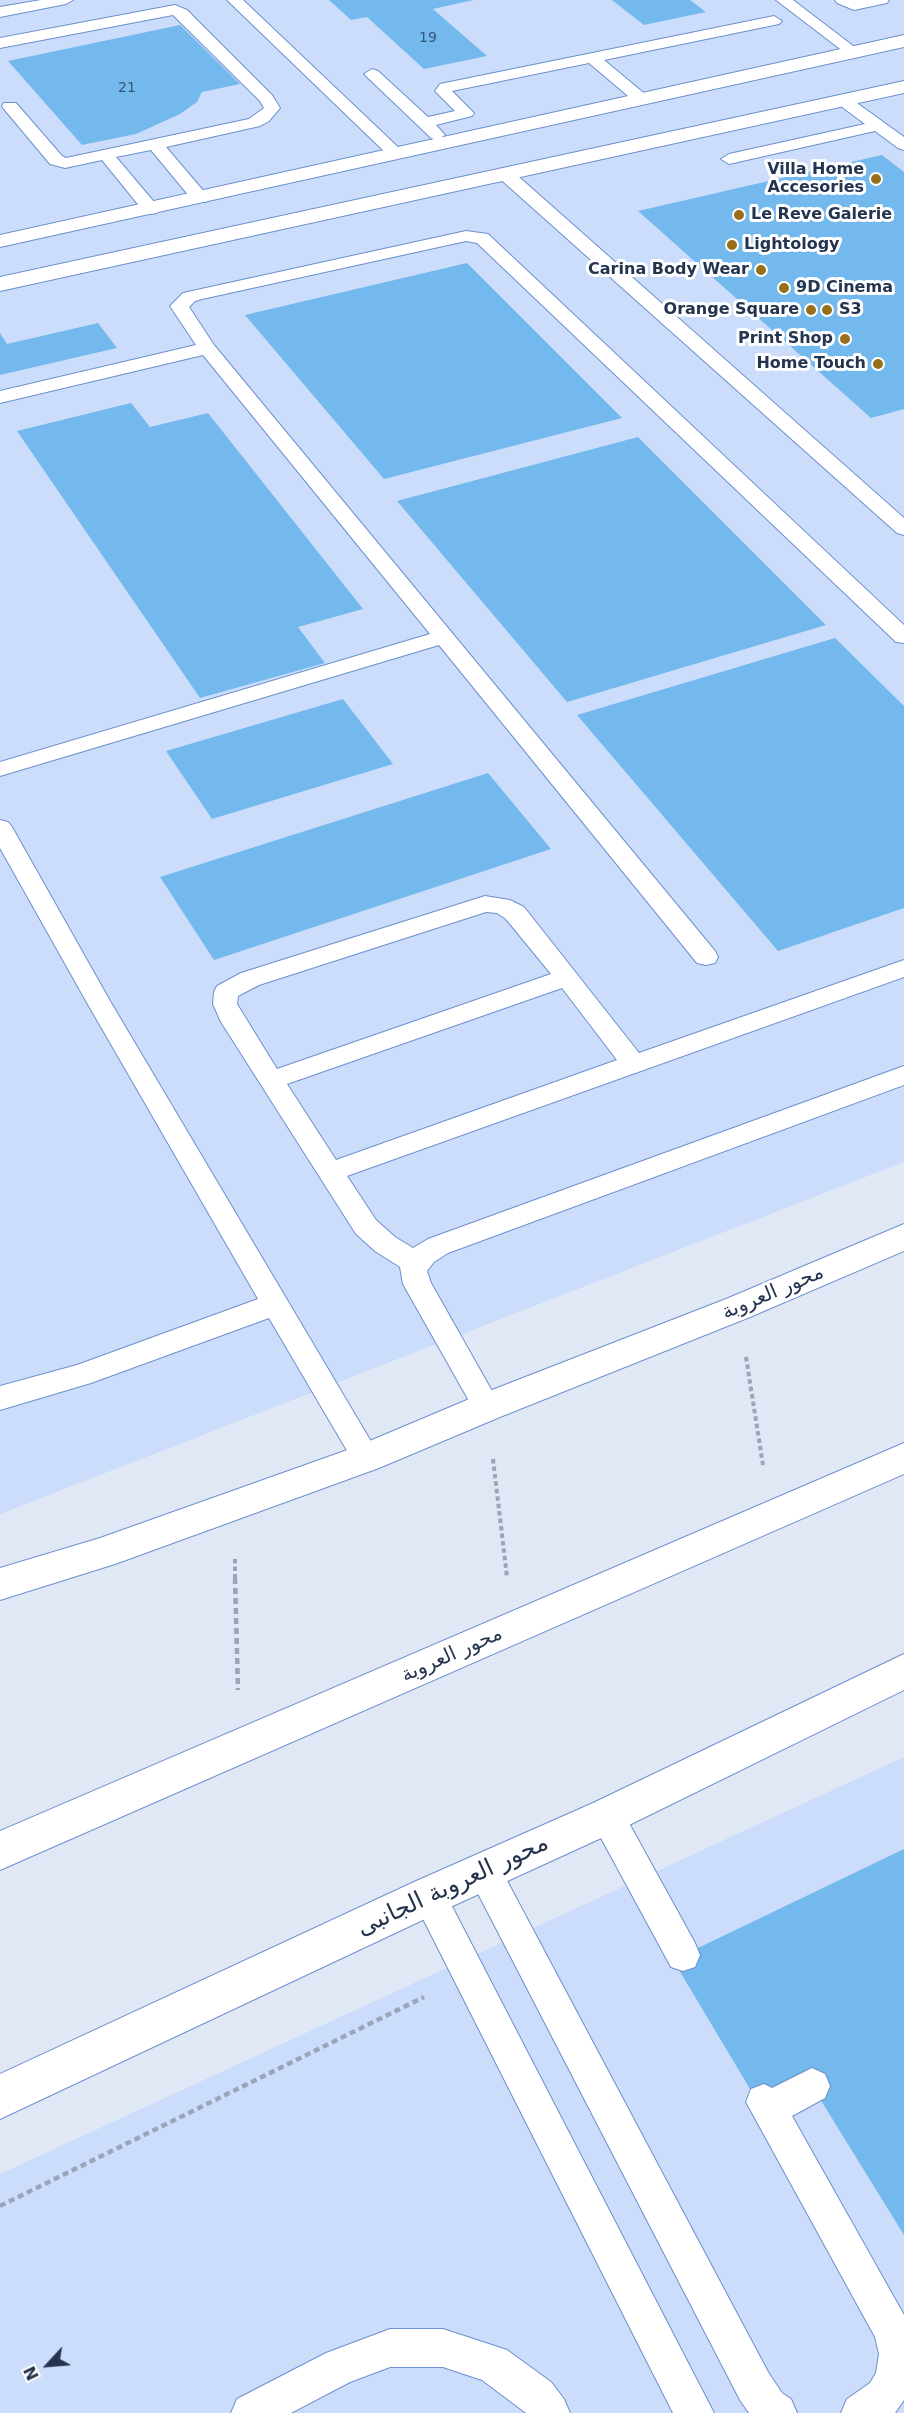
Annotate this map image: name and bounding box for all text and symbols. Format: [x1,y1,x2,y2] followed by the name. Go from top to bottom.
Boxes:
[419,30,437,46] house number: 19
[118,80,136,96] house number: 21
[767,160,864,198] place label: Villa Home Accesories
[869,172,883,186] marker: Villa Home Accesories
[751,205,892,225] place label: Le Reve Galerie
[732,208,746,222] marker: Le Reve Galerie
[744,235,840,255] place label: Lightology
[725,238,739,252] marker: Lightology
[588,260,749,280] place label: Carina Body Wear
[754,263,768,277] marker: Carina Body Wear
[796,278,893,298] place label: 9D Cinema
[777,281,791,295] marker: 9D Cinema
[664,300,799,320] place label: Orange Square
[839,300,862,320] place label: S3
[804,303,818,317] marker: Orange Square
[820,303,834,317] marker: S3
[738,329,833,349] place label: Print Shop
[838,332,852,346] marker: Print Shop
[756,354,866,374] place label: Home Touch
[871,357,885,371] marker: Home Touch
[718,1261,828,1325] street label: محور العروبة
[398,1622,506,1688] street label: محور العروبة
[353,1829,553,1943] street label: محور العروبة الجانبى
[18,2335,78,2395] north arrow
[20,2363,43,2383] text: N

